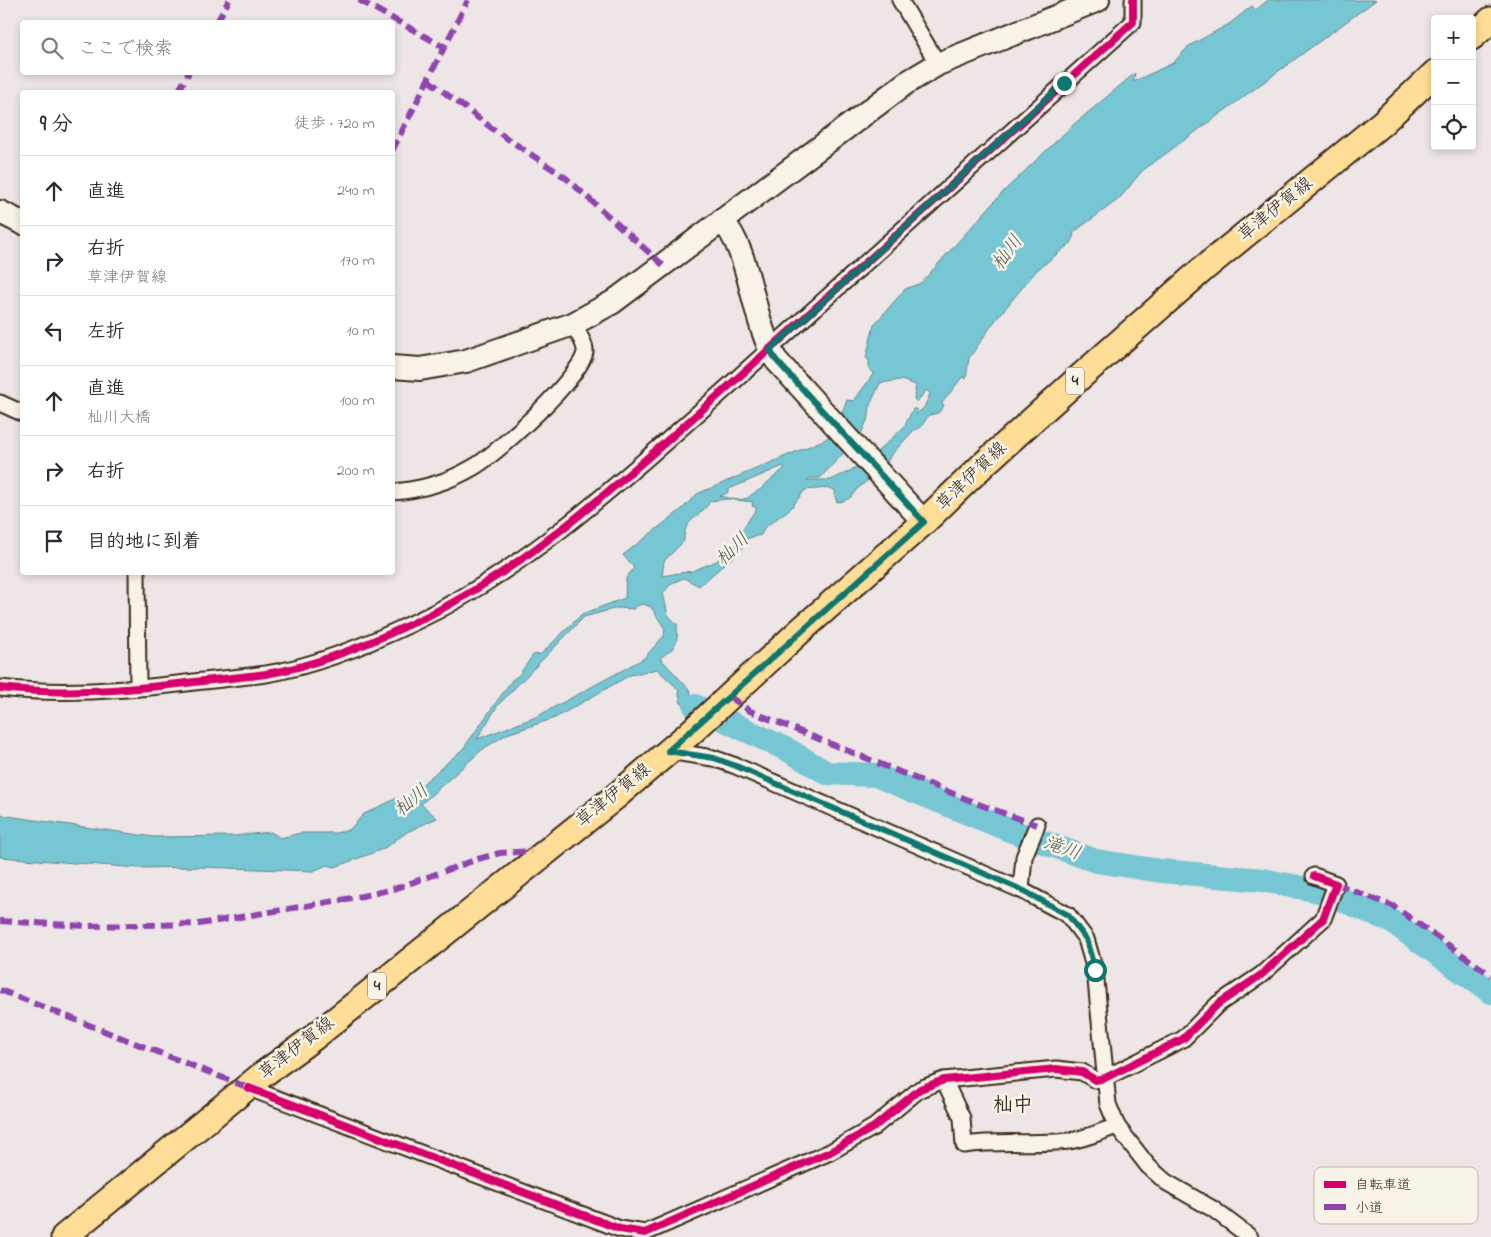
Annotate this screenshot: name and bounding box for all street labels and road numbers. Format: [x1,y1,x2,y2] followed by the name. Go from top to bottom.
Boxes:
[1233,172,1319,248] street label: 草津伊賀線
[1066,368,1084,394] road number: 4
[931,436,1013,518] street label: 草津伊賀線
[571,758,657,834] street label: 草津伊賀線
[368,972,386,999] road number: 4
[254,1011,340,1087] street label: 草津伊賀線

